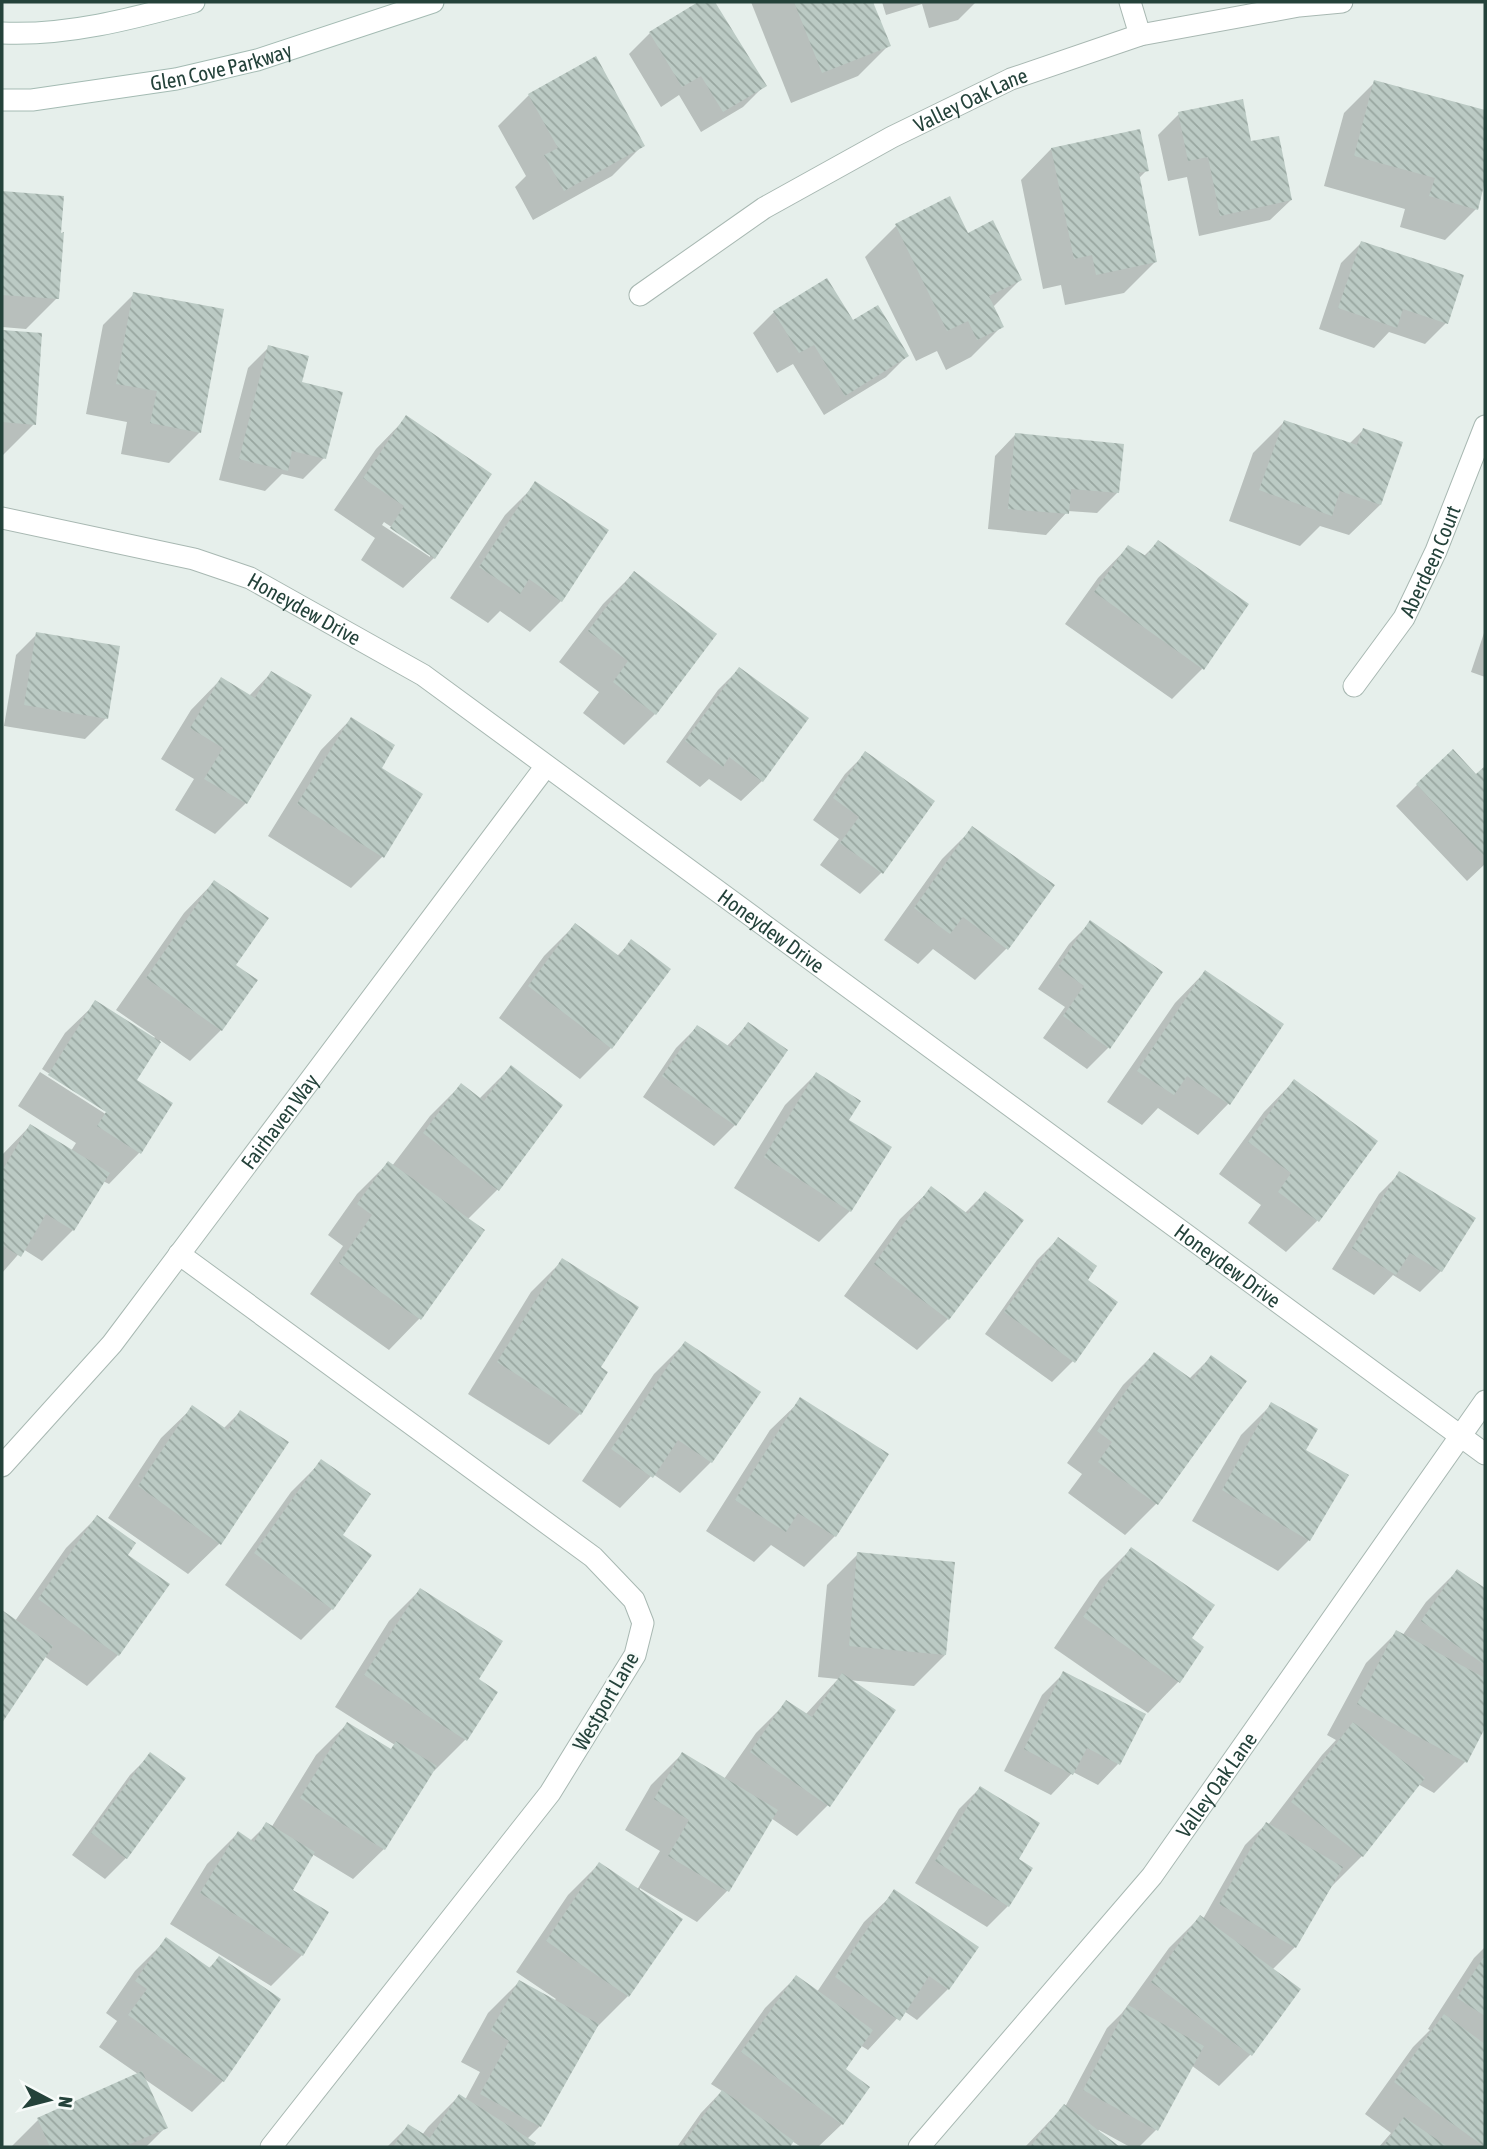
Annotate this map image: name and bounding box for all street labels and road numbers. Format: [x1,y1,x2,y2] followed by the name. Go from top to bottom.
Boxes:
[149,37,295,95] street label: Glen Cove Parkway
[910,62,1030,137] street label: Valley Oak Lane
[1394,502,1465,621] street label: Aberdeen Court
[244,567,365,650] street label: Honeydew Drive
[714,884,829,977] street label: Honeydew Drive
[236,1068,323,1173] street label: Fairhaven Way
[1170,1219,1286,1312] street label: Honeydew Drive
[567,1647,643,1755] street label: Westport Lane
[1171,1727,1261,1842] street label: Valley Oak Lane

